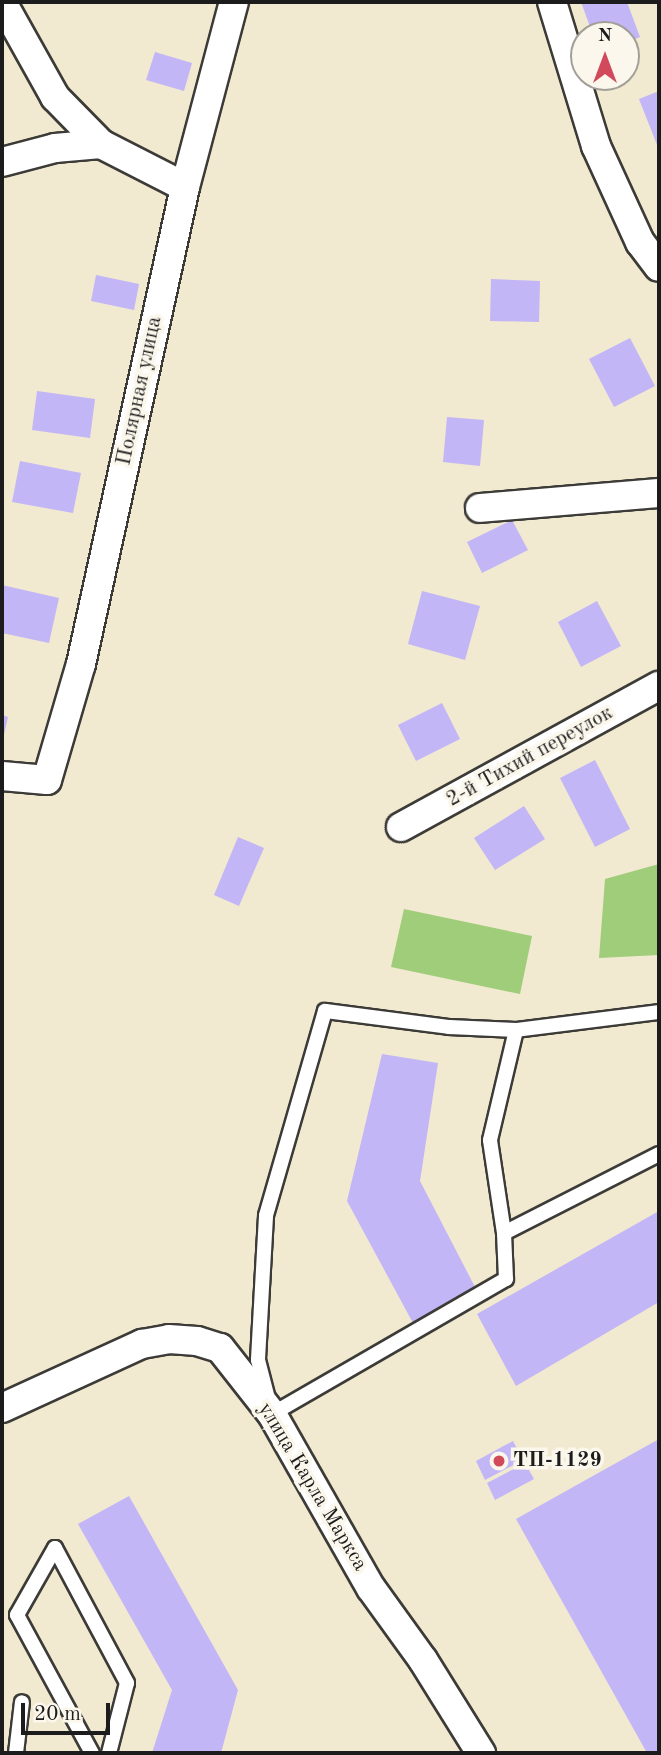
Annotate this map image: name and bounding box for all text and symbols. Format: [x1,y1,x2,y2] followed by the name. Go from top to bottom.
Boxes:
[570,21,640,91] north arrow
[598,27,612,46] text: N
[112,314,168,468] street label: Полярная улица
[443,701,617,813] street label: 2-й Тихий переулок
[252,1398,372,1576] street label: улица Карла Маркса
[513,1448,602,1474] place label: ТП-1129
[491,1453,507,1469] marker: ТП-1129
[24,1688,114,1732] scale bar
[34,1704,81,1725] text: 20 m

